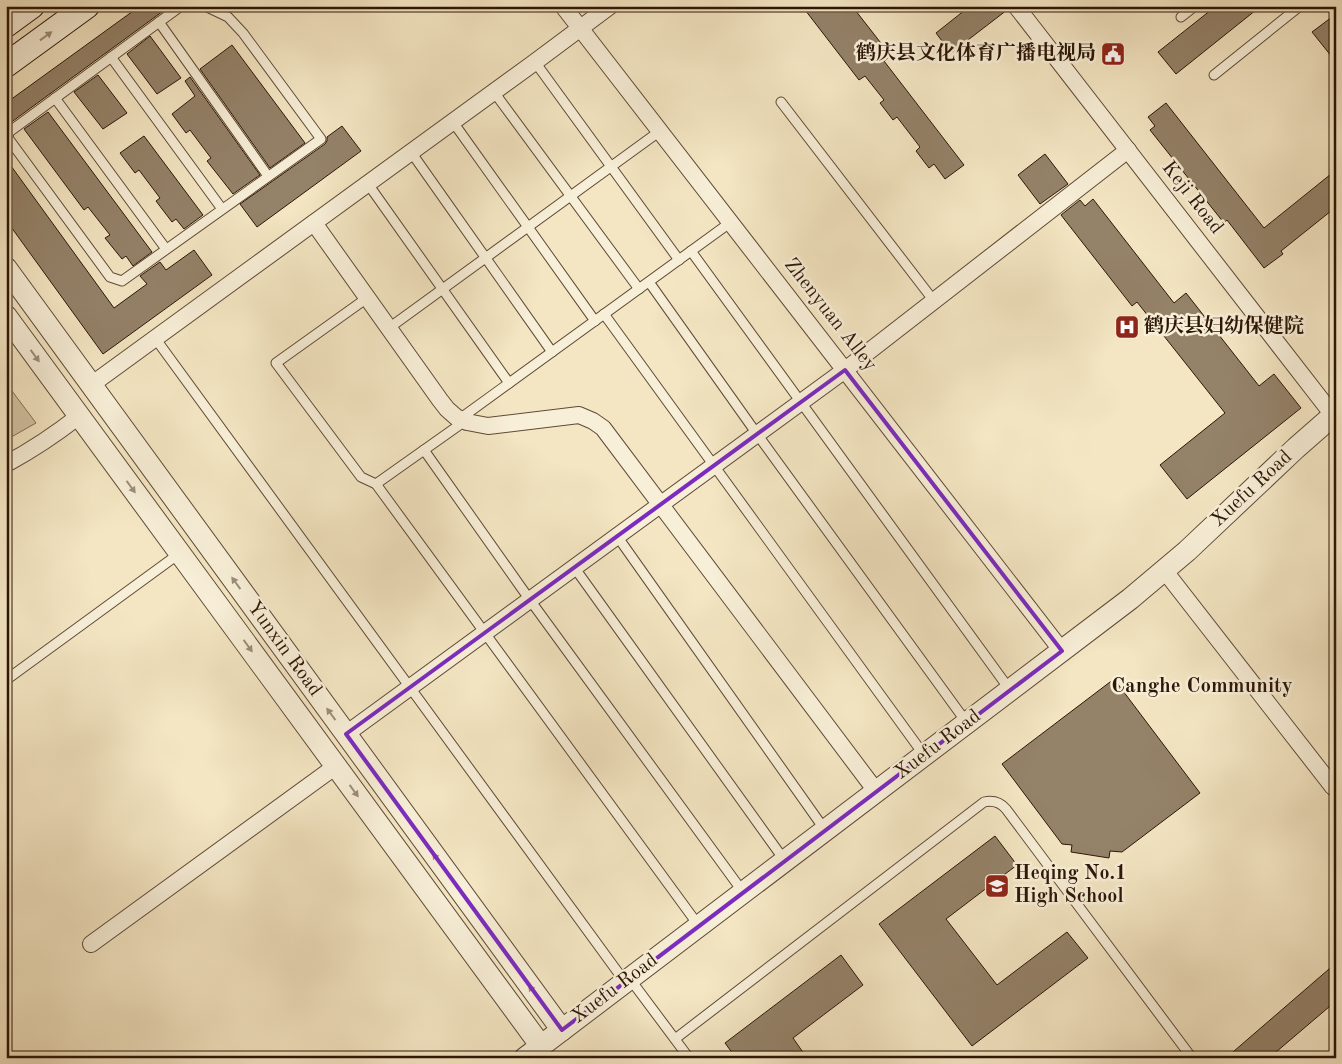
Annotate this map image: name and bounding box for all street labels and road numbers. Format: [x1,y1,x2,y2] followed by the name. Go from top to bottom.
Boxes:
[1158,158,1226,238] street label: Keji Road
[780,255,880,376] street label: Zhenyuan Alley
[1208,447,1296,531] street label: Xuefu Road
[243,598,325,700] street label: Yunxin Road
[891,706,985,784] street label: Xuefu Road
[568,950,662,1028] street label: Xuefu Road

